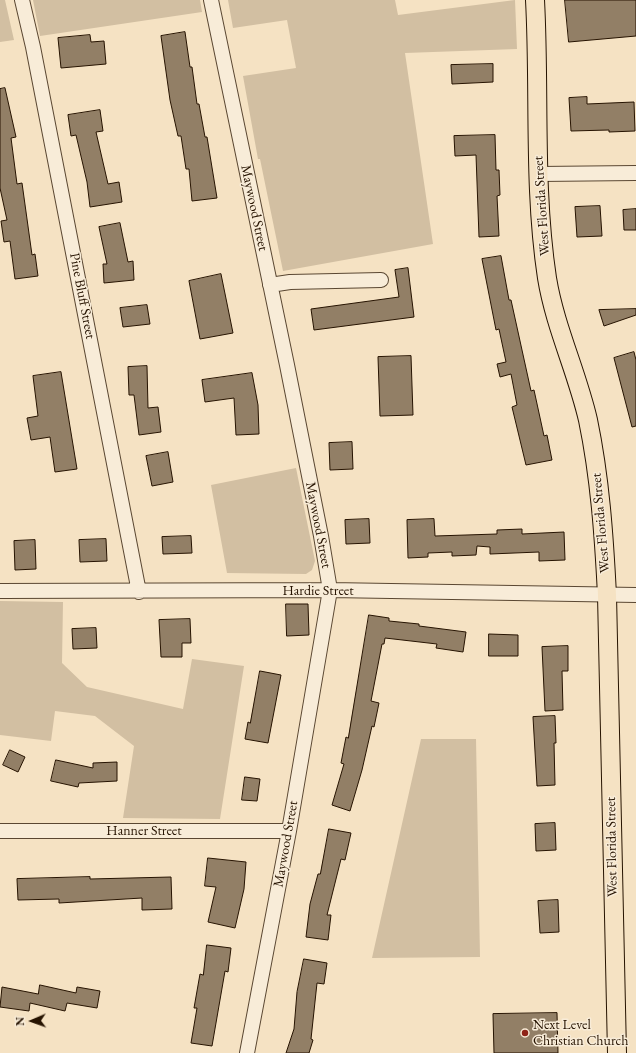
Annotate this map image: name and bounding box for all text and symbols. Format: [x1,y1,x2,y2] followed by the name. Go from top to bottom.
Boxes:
[530,155,554,257] street label: West Florida Street
[237,163,271,253] street label: Maywood Street
[65,252,99,340] street label: Pine Bluff Street
[588,472,614,574] street label: West Florida Street
[301,480,335,570] street label: Maywood Street
[282,583,354,599] street label: Hardie Street
[603,797,621,897] street label: West Florida Street
[270,799,302,889] street label: Maywood Street
[106,823,182,839] street label: Hanner Street
[12,1001,52,1041] north arrow
[13,1017,27,1026] text: N
[533,1017,628,1050] place label: Next Level Christian Church
[520,1028,530,1038] marker: Next Level Christian Church

